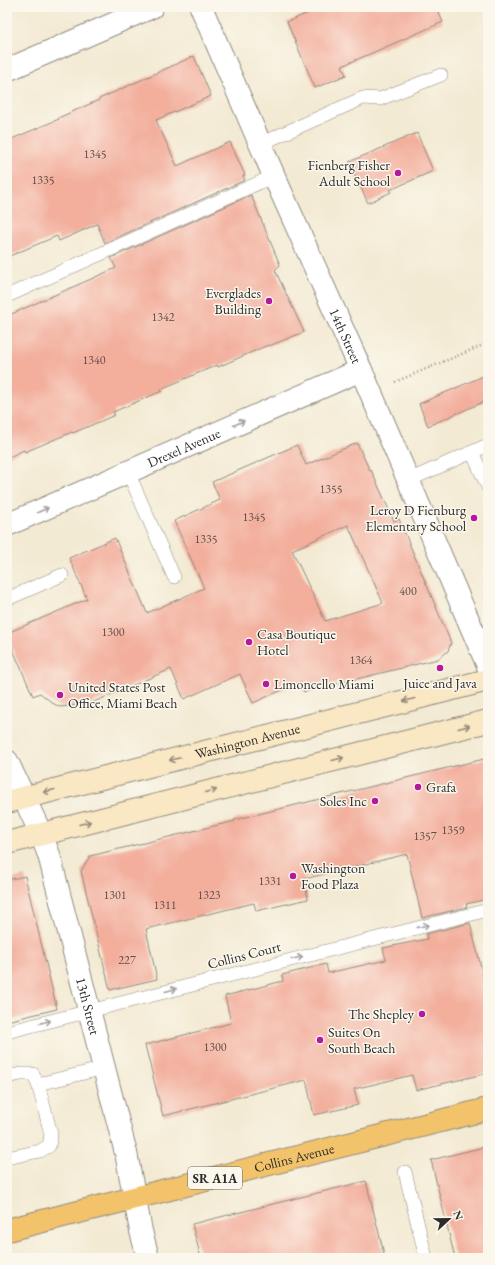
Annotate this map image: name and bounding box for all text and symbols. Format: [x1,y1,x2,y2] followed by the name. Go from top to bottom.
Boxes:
[83,146,107,162] house number: 1345
[308,156,391,190] place label: Fienberg Fisher Adult School
[393,168,403,178] marker: Fienberg Fisher Adult School
[31,172,55,188] house number: 1335
[206,284,262,318] place label: Everglades Building
[264,296,274,306] marker: Everglades Building
[325,305,366,367] street label: 14th Street
[151,309,175,325] house number: 1342
[82,352,106,368] house number: 1340
[232,419,244,426] one-way arrow
[144,423,224,471] street label: Drexel Avenue
[319,481,343,497] house number: 1355
[366,501,467,535] place label: Leroy D Fienburg Elementary School
[36,505,48,513] one-way arrow
[242,509,266,525] house number: 1345
[469,513,479,523] marker: Leroy D Fienburg Elementary School
[194,531,218,547] house number: 1335
[399,583,417,599] house number: 400
[101,624,125,640] house number: 1300
[257,625,336,659] place label: Casa Boutique Hotel
[244,637,254,647] marker: Casa Boutique Hotel
[349,652,373,668] house number: 1364
[435,663,445,673] marker: Juice and Java
[402,674,477,692] place label: Juice and Java
[274,675,375,693] place label: Limoncello Miami
[68,678,177,712] place label: United States Post Office, Miami Beach
[261,679,271,689] marker: Limoncello Miami
[55,690,65,700] marker: United States Post Office, Miami Beach
[403,697,416,704] one-way arrow
[193,719,302,763] street label: Washington Avenue
[457,723,470,731] one-way arrow
[331,755,344,763] one-way arrow
[169,756,182,763] one-way arrow
[426,778,457,796] place label: Grafa
[413,782,423,792] marker: Grafa
[205,787,218,794] one-way arrow
[43,788,56,796] one-way arrow
[320,792,367,810] place label: Soles Inc
[370,796,380,806] marker: Soles Inc
[79,819,92,826] one-way arrow
[441,822,465,838] house number: 1359
[413,828,437,844] house number: 1357
[301,859,366,893] place label: Washington Food Plaza
[288,871,298,881] marker: Washington Food Plaza
[258,873,282,889] house number: 1331
[103,887,127,903] house number: 1301
[197,887,221,903] house number: 1323
[153,897,177,913] house number: 1311
[416,922,429,929] one-way arrow
[206,937,283,973] street label: Collins Court
[118,952,136,968] house number: 227
[290,954,303,961] one-way arrow
[72,975,104,1037] street label: 13th Street
[164,986,177,993] one-way arrow
[348,1005,415,1023] place label: The Shepley
[417,1009,427,1019] marker: The Shepley
[38,1018,51,1025] one-way arrow
[328,1023,395,1057] place label: Suites On South Beach
[315,1035,325,1045] marker: Suites On South Beach
[203,1039,227,1055] house number: 1300
[252,1139,336,1177] street label: Collins Avenue
[188,1167,242,1189] road number: SR A1A
[429,1199,469,1239] north arrow
[450,1209,466,1222] text: N

